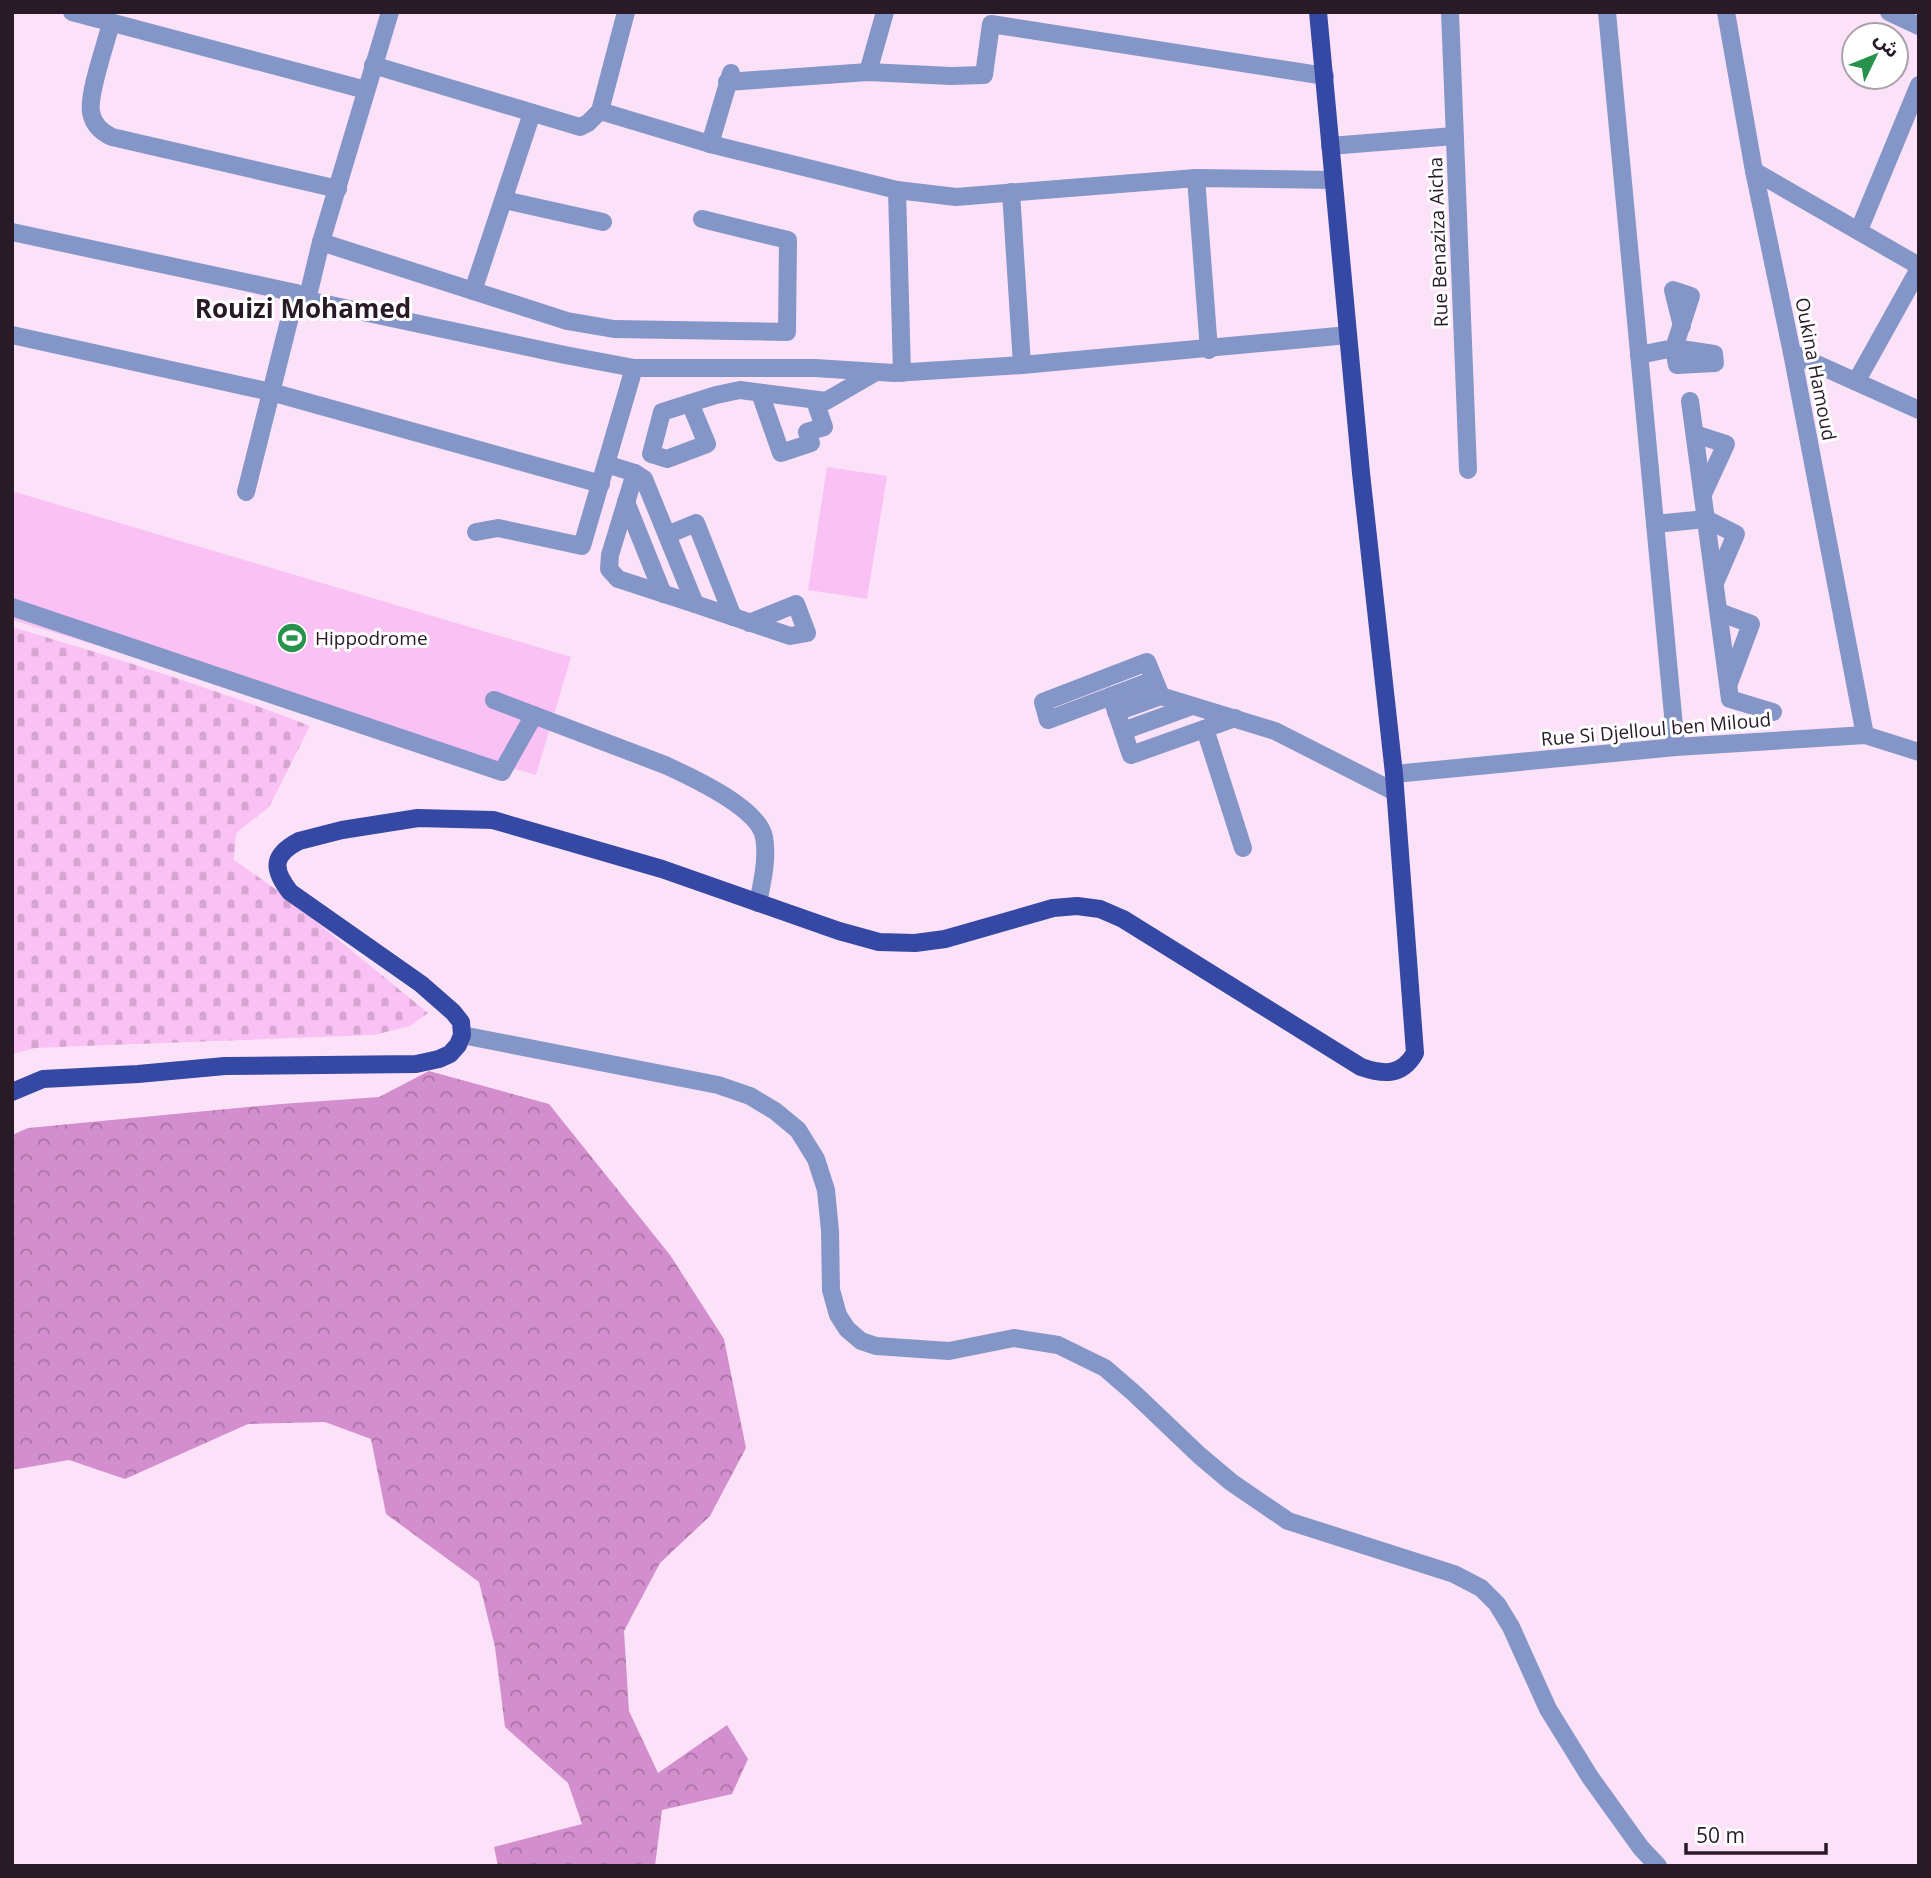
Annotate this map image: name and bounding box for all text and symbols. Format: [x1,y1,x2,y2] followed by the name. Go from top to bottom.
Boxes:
[1840,21,1910,91] north arrow
[1869,26,1906,63] text: ش
[1422,156,1454,328] street label: Rue Benaziza Aicha
[195,290,411,326] district label: Rouizi Mohamed
[1789,295,1843,443] street label: Oukina Hamoud
[275,621,309,655] sports icon: Hippodrome
[315,625,428,651] place label: Hippodrome
[1540,706,1772,752] street label: Rue Si Djelloul ben Miloud
[1686,1812,1826,1856] scale bar
[1696,1821,1745,1849] text: 50 m

